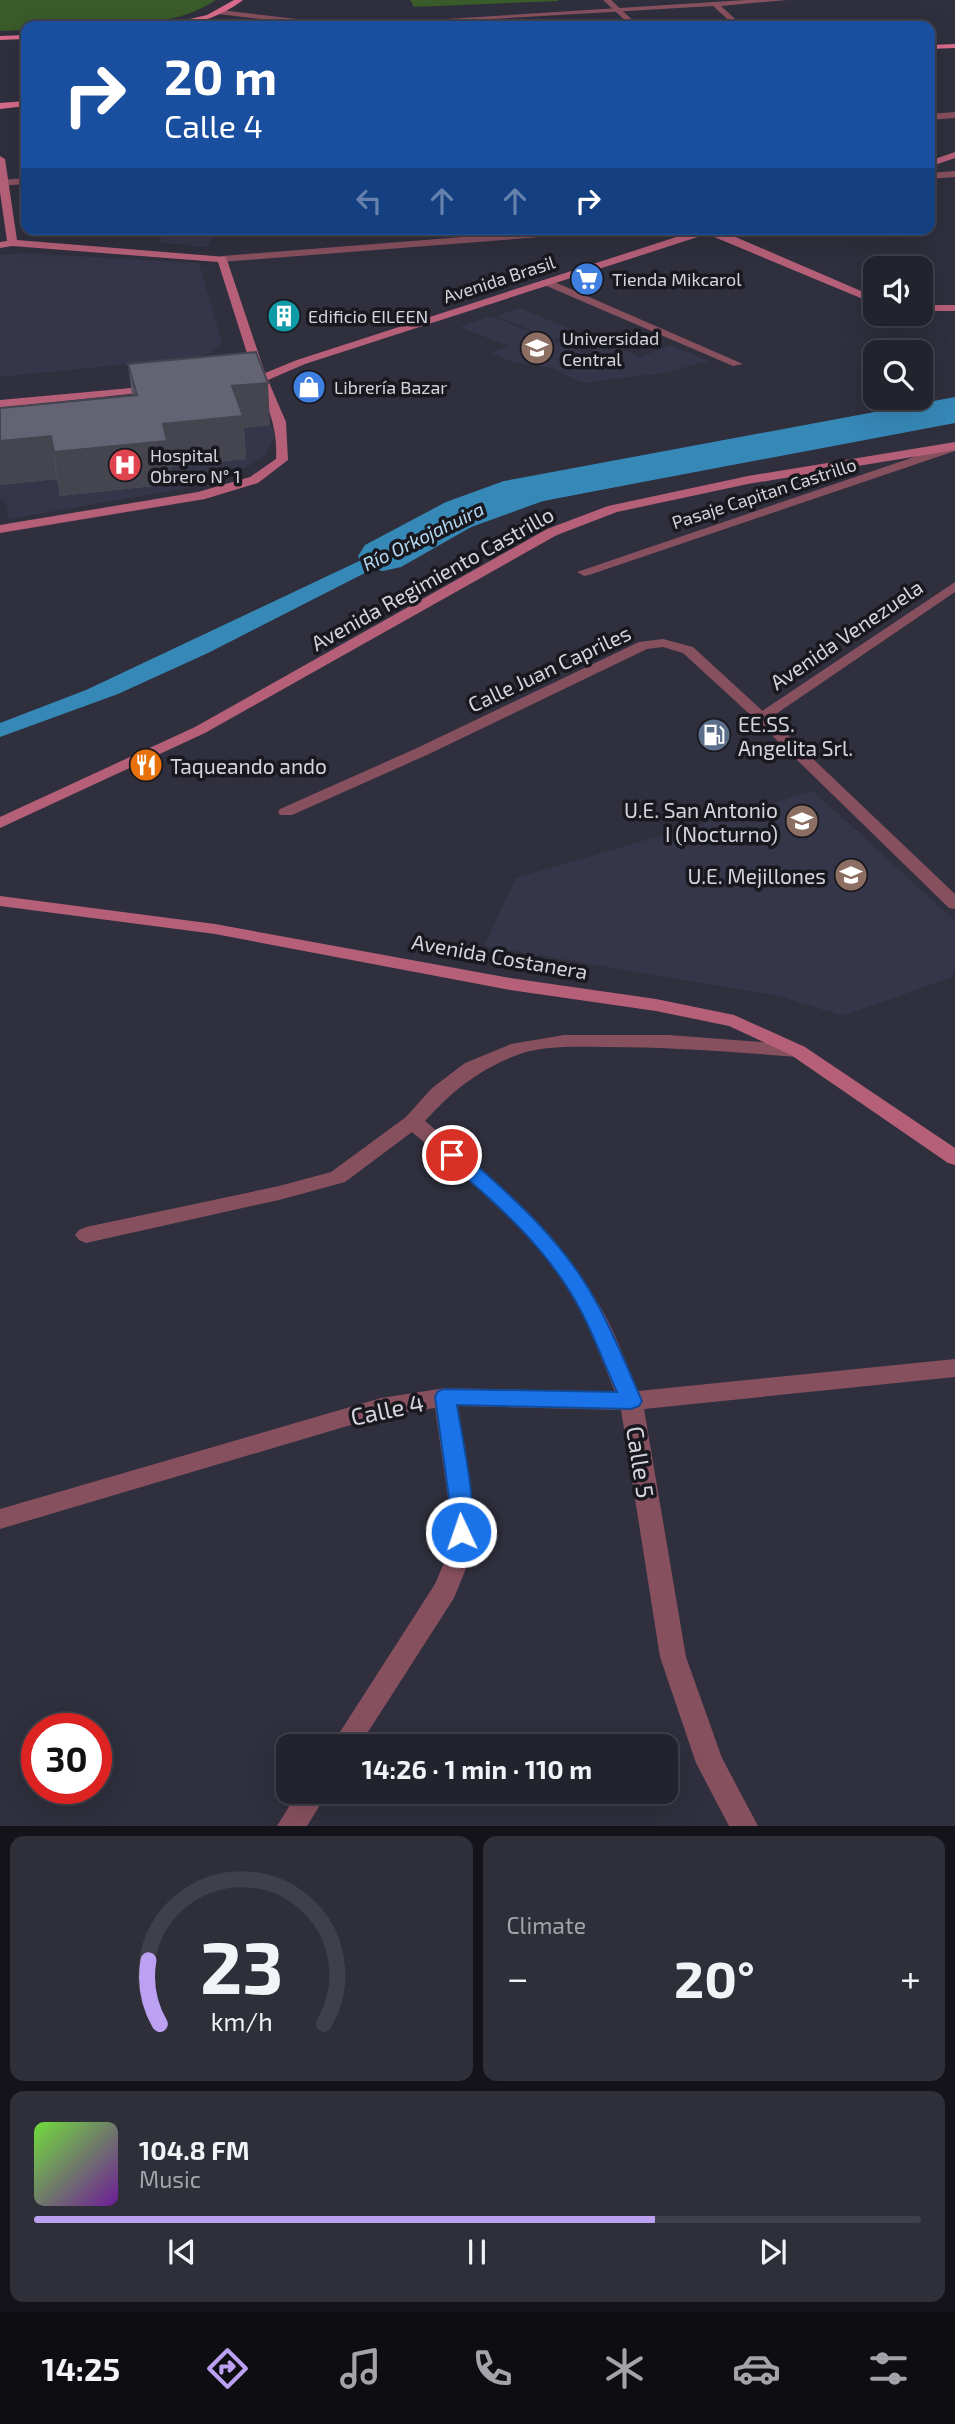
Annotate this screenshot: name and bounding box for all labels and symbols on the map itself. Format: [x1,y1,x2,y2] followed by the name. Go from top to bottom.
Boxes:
[440,250,558,307] street label: Avenida Brasil
[568,260,606,298] supermarket icon: Tienda Mikcarol
[612,268,742,290] place label: Tienda Mikcarol
[265,297,303,335] building icon: Edificio EILEEN
[308,305,428,327] place label: Edificio EILEEN
[562,327,659,370] place label: Universidad Central
[518,329,556,367] school or university icon: Universidad Central
[290,368,328,406] shop icon: Librería Bazar
[334,376,448,398] place label: Librería Bazar
[150,444,241,487] place label: Hospital Obrero N° 1
[106,446,144,484] hospital icon: Hospital Obrero N° 1
[669,453,859,533] street label: Pasaje Capitan Castrillo
[358,497,488,575] water label: Río Orkojahuira
[306,501,558,655] street label: Avenida Regimiento Castrillo
[765,574,927,694] street label: Avenida Venezuela
[464,619,634,717] street label: Calle Juan Capriles
[738,711,853,760] place label: EE.SS. Angelita Srl.
[695,716,733,754] fuel station icon: EE.SS. Angelita Srl.
[127,746,165,784] restaurant icon: Taqueando ando
[170,753,327,778] place label: Taqueando ando
[624,797,778,846] place label: U.E. San Antonio I (Nocturno)
[783,802,821,840] school or university icon: U.E. San Antonio I (Nocturno)
[832,856,870,894] school or university icon: U.E. Mejillones
[687,863,826,889] place label: U.E. Mejillones
[410,928,590,984] street label: Avenida Costanera
[422,1125,482,1185] pin
[348,1387,426,1431] street label: Calle 4
[621,1424,661,1500] street label: Calle 5
[424,1495,498,1569] position arrow
[21,1713,112,1804] speed limit sign: 30

